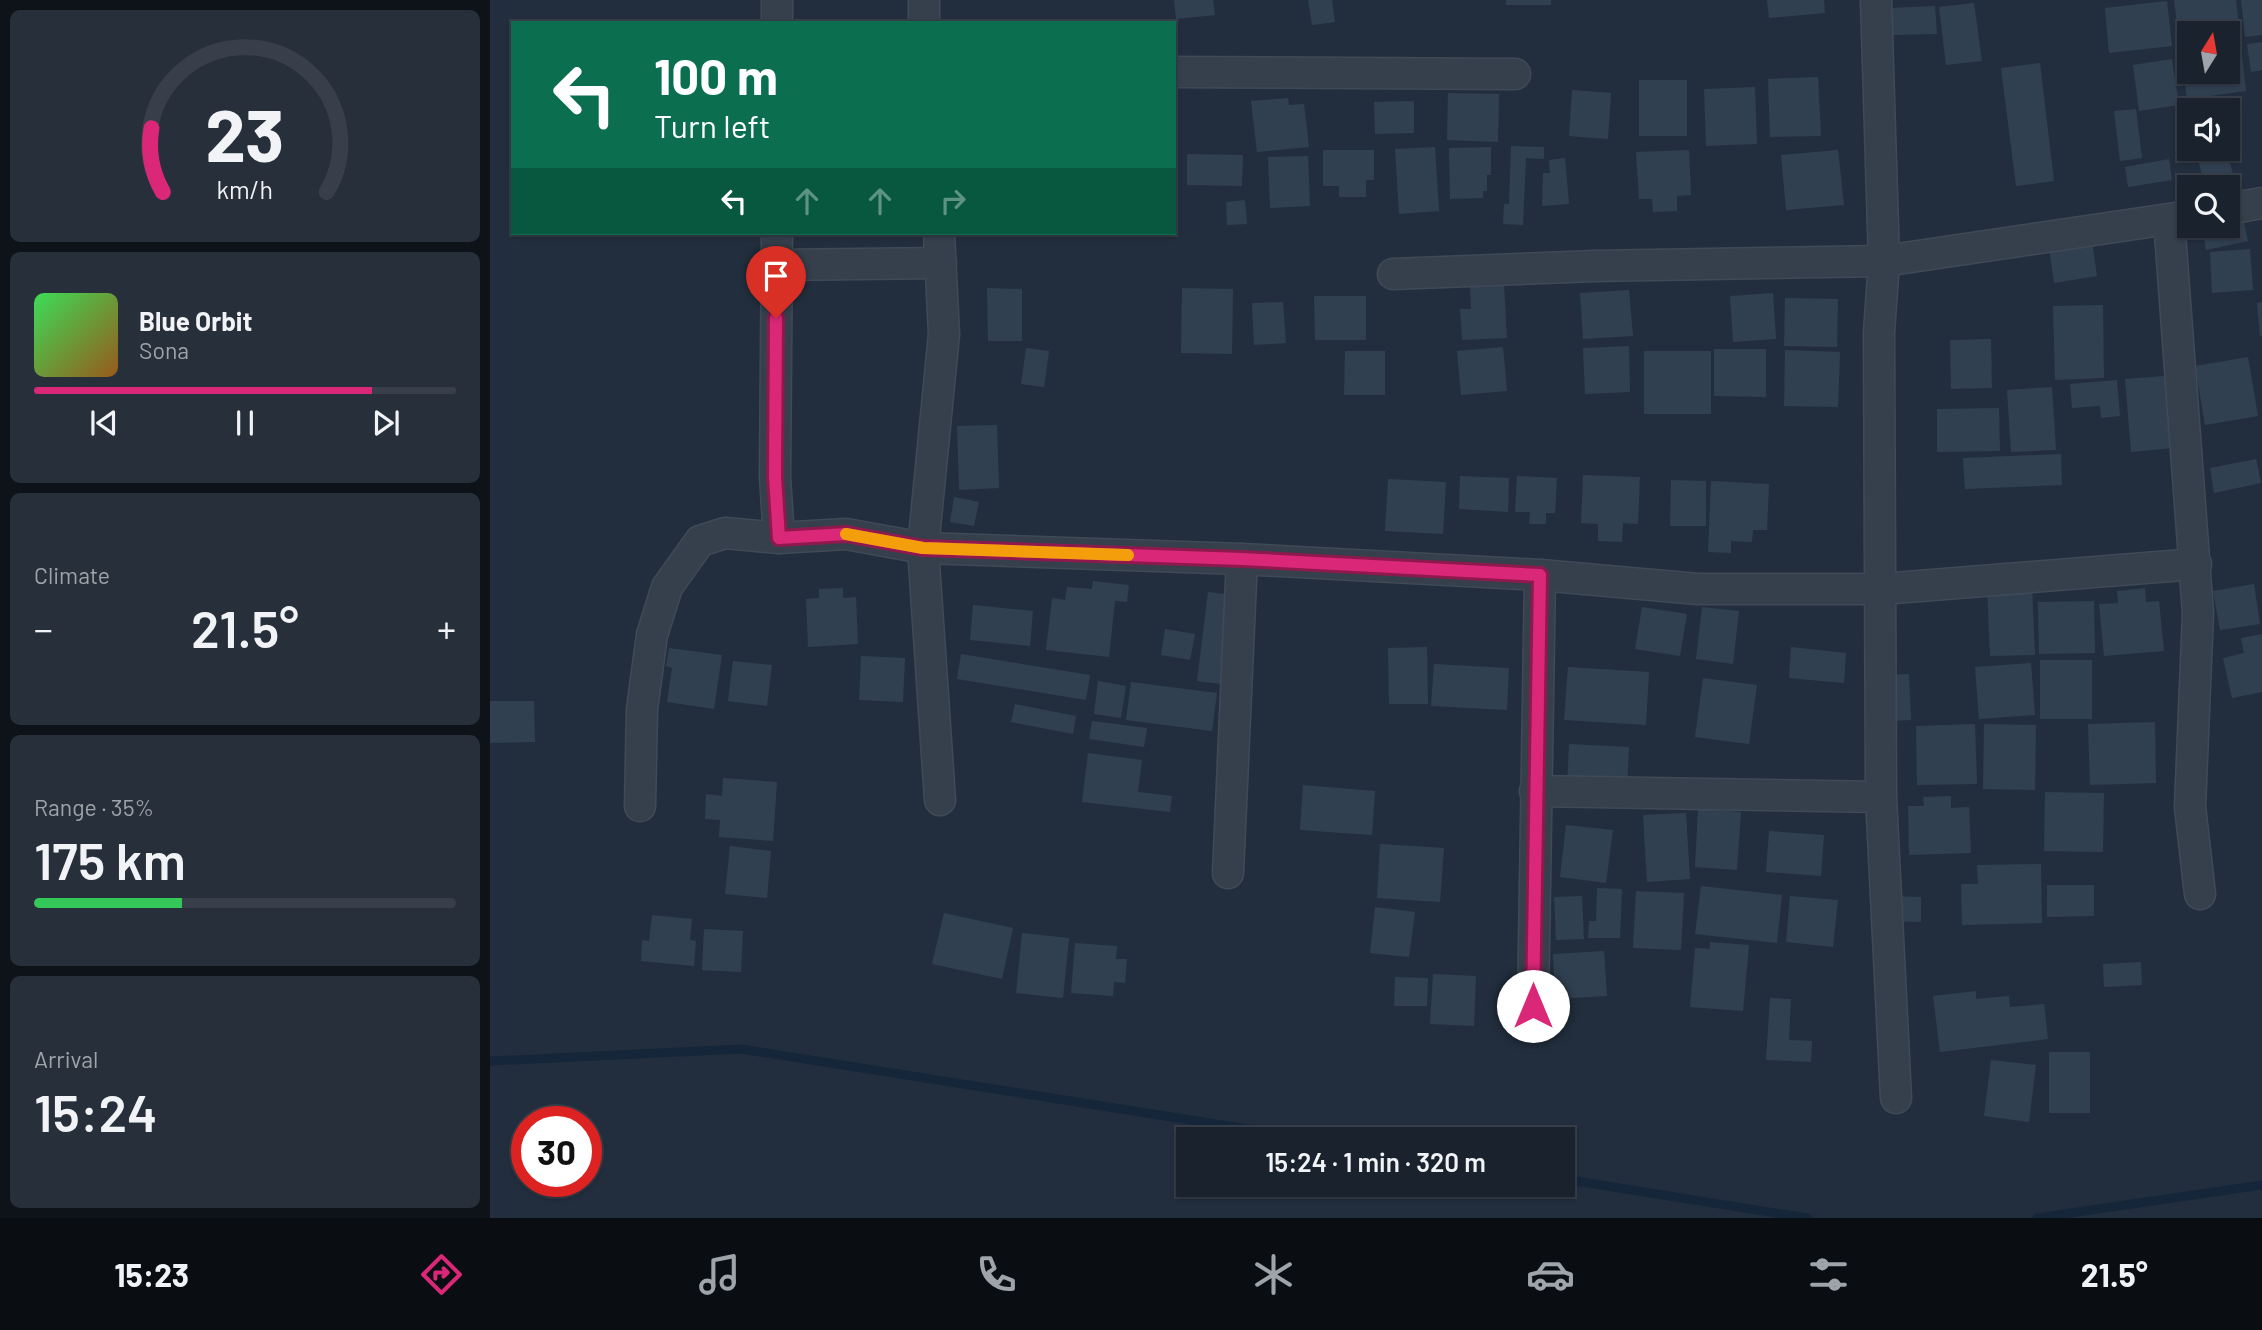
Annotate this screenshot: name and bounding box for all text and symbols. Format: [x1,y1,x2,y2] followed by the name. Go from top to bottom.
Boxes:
[2177,21,2240,84] north arrow
[2177,21,2240,238] map controls
[654,46,778,105] text: 100 m
[539,49,630,140] icon: left
[205,89,285,177] text: 23
[2177,98,2240,161] button: sound
[654,106,771,144] text: Turn left
[217,174,273,204] text: km/h
[2177,175,2240,238] button: search
[715,182,753,220] icon: left
[788,182,826,220] icon: ahead
[861,182,899,220] icon: ahead
[934,182,972,220] icon: right
[746,246,806,318] pin
[757,257,795,295] icon: arrive
[139,305,252,336] text: Blue Orbit
[139,336,189,364] text: Sona
[85,404,123,442] icon: previous
[226,404,264,442] icon: pause
[367,404,405,442] icon: next
[34,561,110,589] text: Climate
[191,596,299,658] text: 21.5°
[34,605,53,651] text: −
[437,605,456,651] text: +
[34,793,154,821] text: Range · 35%
[34,828,186,890] text: 175 km
[1496,969,1570,1043] position arrow
[34,1045,98,1073] text: Arrival
[34,1080,157,1142] text: 15:24
[511,1106,602,1197] speed limit sign: 30
[1265,1146,1486,1177] text: 15:24 · 1 min · 320 m
[417,1250,466,1299] icon: directions
[695,1250,744,1299] icon: music
[972,1250,1021,1299] icon: phone
[1249,1250,1298,1299] icon: climate
[1526,1250,1575,1299] icon: car
[1804,1250,1853,1299] icon: filters
[114,1255,189,1293] text: 15:23
[2081,1255,2148,1293] text: 21.5°

